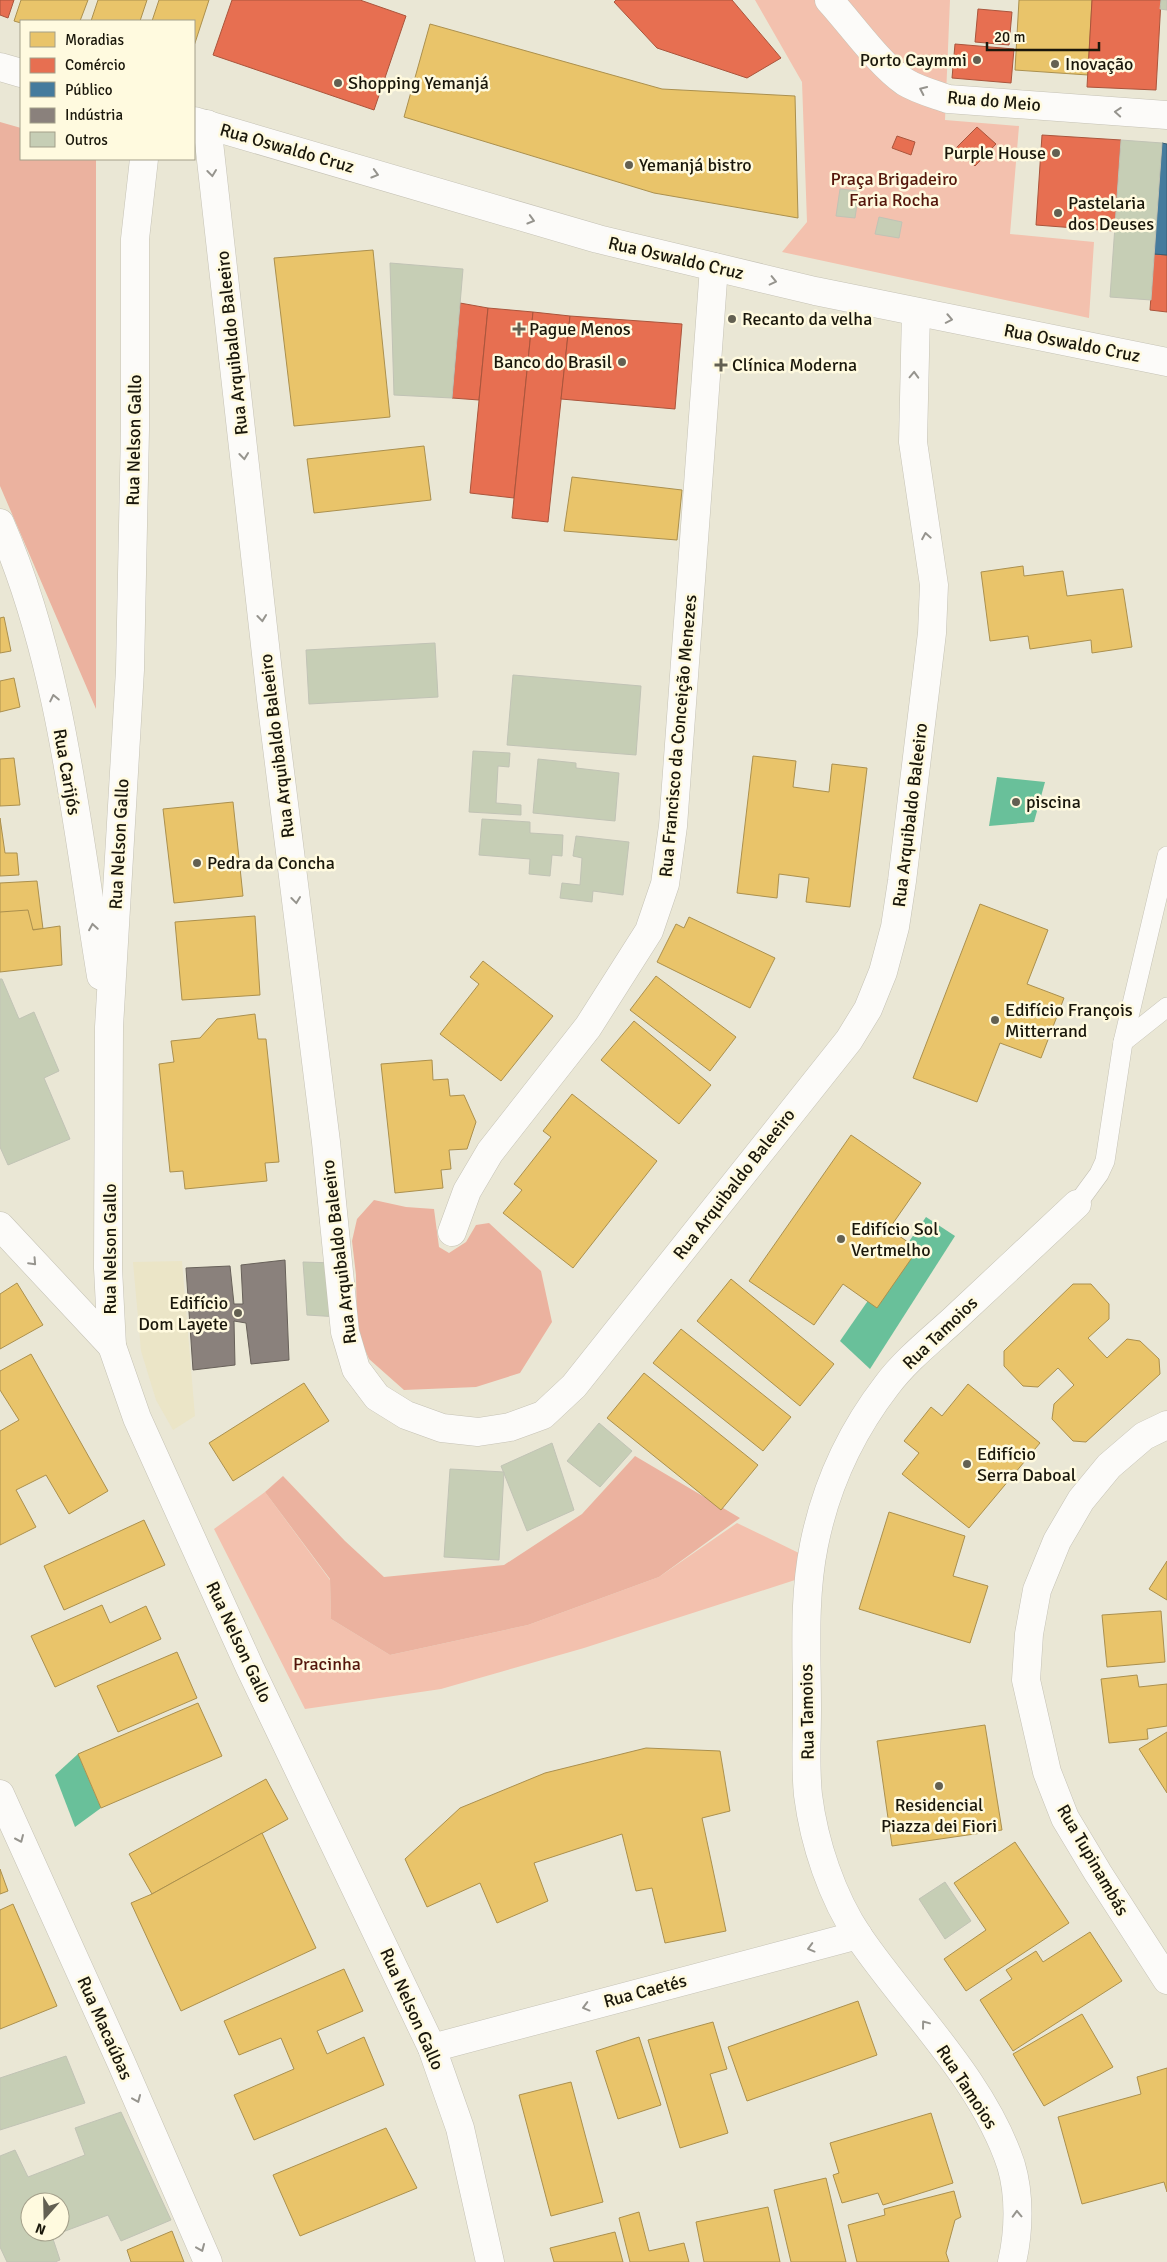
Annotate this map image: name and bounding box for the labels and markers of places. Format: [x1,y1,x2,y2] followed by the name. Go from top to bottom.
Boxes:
[860,49,967,71] place label: Porto Caymmi
[1065,53,1133,75] place label: Inovação
[971,54,983,66] marker: Porto Caymmi
[1049,58,1061,70] marker: Inovação
[348,72,489,94] place label: Shopping Yemanjá
[332,77,344,89] marker: Shopping Yemanjá
[944,142,1046,164] place label: Purple House
[1050,147,1062,159] marker: Purple House
[639,154,752,176] place label: Yemanjá bistro
[623,159,635,171] marker: Yemanjá bistro
[1068,192,1154,235] place label: Pastelaria dos Deuses
[1052,207,1064,219] marker: Pastelaria dos Deuses
[742,308,872,330] place label: Recanto da velha
[726,313,738,325] marker: Recanto da velha
[529,318,631,340] place label: Pague Menos
[513,323,525,335] marker: Pague Menos
[493,351,612,373] place label: Banco do Brasil
[732,354,857,376] place label: Clínica Moderna
[616,356,628,368] marker: Banco do Brasil
[714,358,728,372] marker: Clínica Moderna
[1026,791,1081,813] place label: piscina
[1010,796,1022,808] marker: piscina
[207,852,335,874] place label: Pedra da Concha
[191,857,203,869] marker: Pedra da Concha
[1005,999,1133,1042] place label: Edifício François Mitterrand
[989,1014,1001,1026] marker: Edifício François Mitterrand
[851,1218,938,1261] place label: Edifício Sol Vertmelho
[835,1233,847,1245] marker: Edifício Sol Vertmelho
[138,1292,228,1335] place label: Edifício Dom Layete
[232,1307,244,1319] marker: Edifício Dom Layete
[977,1443,1076,1486] place label: Edifício Serra Daboal
[961,1458,973,1470] marker: Edifício Serra Daboal
[933,1780,945,1792] marker: Residencial Piazza dei Fiori
[881,1794,997,1837] place label: Residencial Piazza dei Fiori

